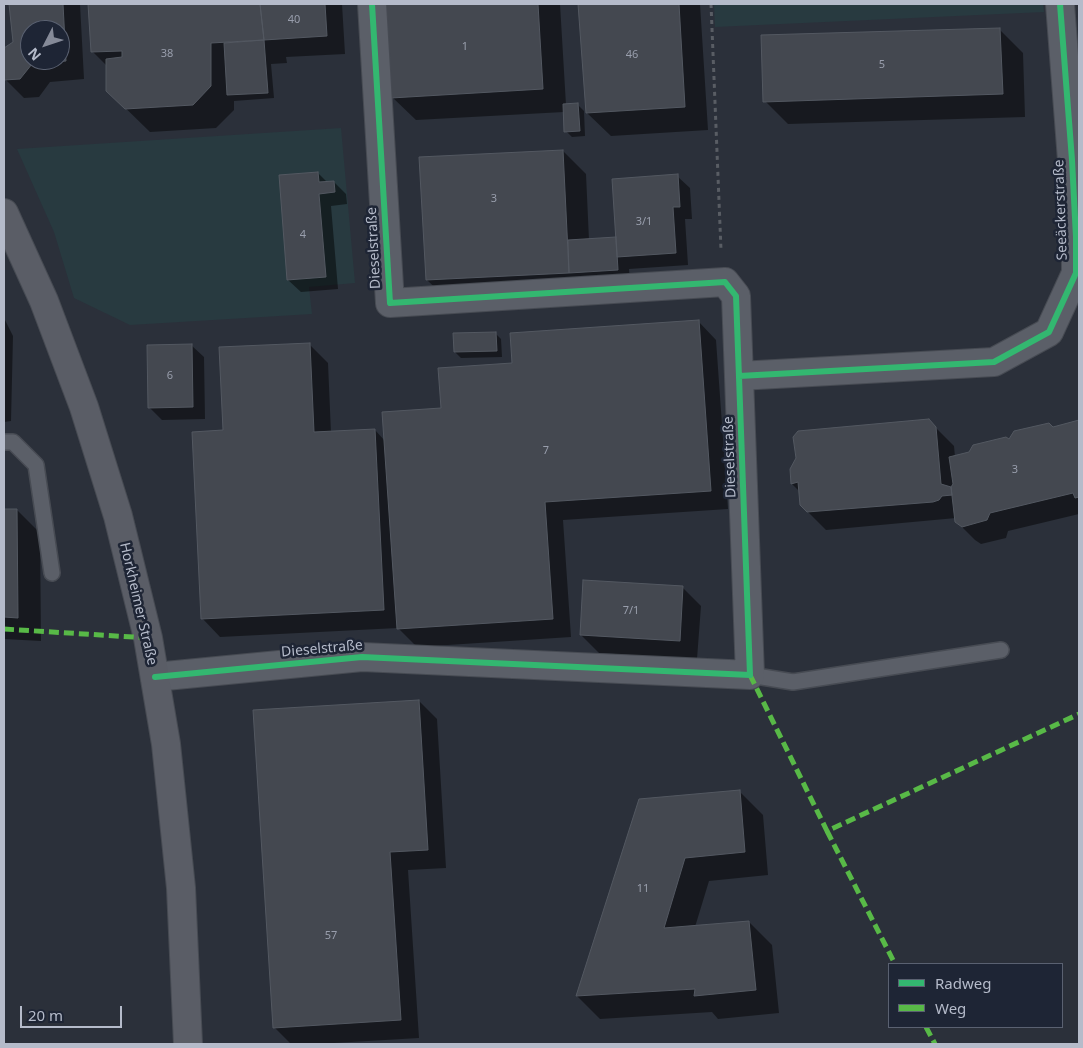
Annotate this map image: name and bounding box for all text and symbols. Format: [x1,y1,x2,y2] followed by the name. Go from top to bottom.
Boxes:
[288,13,300,27] house number: 40
[20,20,70,70] north arrow
[462,40,468,54] house number: 1
[23,44,45,65] text: N
[161,47,173,61] house number: 38
[626,48,638,62] house number: 46
[879,58,885,72] house number: 5
[1051,159,1071,261] street label: Seeäckerstraße
[491,192,497,206] house number: 3
[363,207,385,289] street label: Dieselstraße
[636,215,652,229] house number: 3/1
[300,228,306,242] house number: 4
[167,369,173,383] house number: 6
[720,416,740,498] street label: Dieselstraße
[543,444,549,458] house number: 7
[1012,463,1018,477] house number: 3
[116,541,160,667] street label: Horkheimer Straße
[623,604,639,618] house number: 7/1
[281,637,363,661] street label: Dieselstraße
[637,882,649,896] house number: 11
[325,929,337,943] house number: 57
[888,963,1063,1028] legend
[935,973,991,993] text: Radweg
[22,996,125,1028] scale bar
[935,998,966,1018] text: Weg
[28,1005,63,1025] text: 20 m

